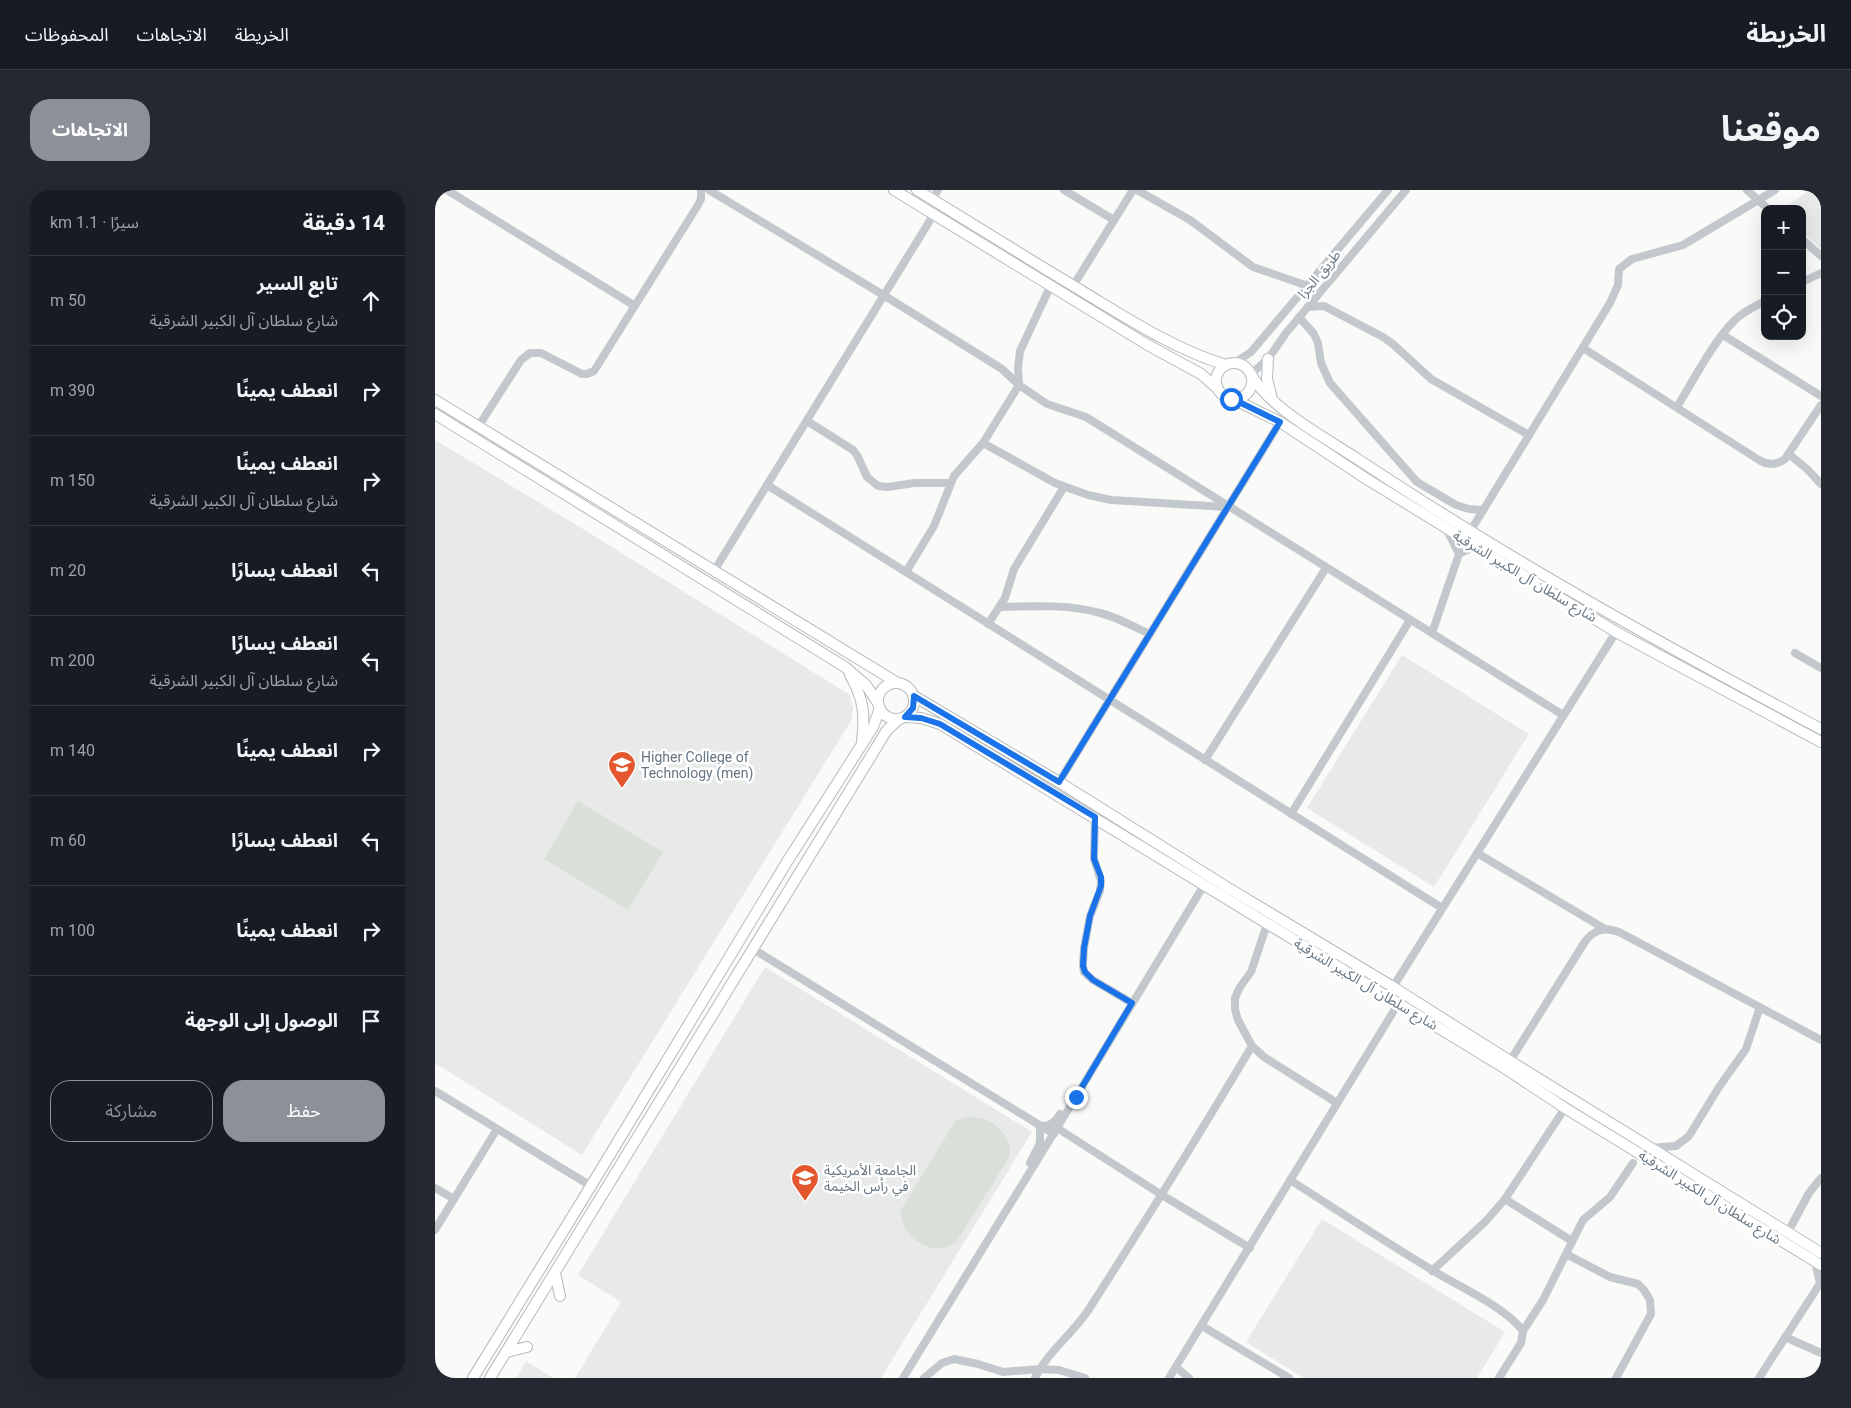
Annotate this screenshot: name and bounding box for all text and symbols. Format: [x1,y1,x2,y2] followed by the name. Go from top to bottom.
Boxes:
[1746,20,1826,48] text: الخريطة
[25,24,109,45] text: المحفوظات
[137,24,207,45] text: الاتجاهات
[235,24,289,45] text: الخريطة
[30,99,150,161] button: الاتجاهات
[1721,109,1821,150] text: موقعنا
[1761,205,1806,340] map controls
[1761,205,1806,250] button: +
[303,211,385,235] text: 14 دقيقة
[50,213,139,232] text: سيرًا · 1.1 km
[1294,247,1345,303] street label: طريق الجزا
[1761,250,1806,295] button: −
[257,272,338,295] text: تابع السير
[357,287,385,315] icon: ahead
[50,291,86,310] text: 50 m
[1761,295,1806,340] button: locate
[150,311,338,330] text: شارع سلطان آل الكبير الشرقية
[357,377,385,405] icon: right
[236,379,338,402] text: انعطف يمينًا
[50,381,95,400] text: 390 m
[1220,388,1243,411] route start
[236,452,338,475] text: انعطف يمينًا
[357,467,385,495] icon: right
[50,471,95,490] text: 150 m
[150,491,338,510] text: شارع سلطان آل الكبير الشرقية
[1449,527,1600,628] street label: شارع سلطان آل الكبير الشرقية
[357,557,385,585] icon: left
[231,559,338,582] text: انعطف يسارًا
[50,561,86,580] text: 20 m
[231,632,338,655] text: انعطف يسارًا
[357,647,385,675] icon: left
[50,651,95,670] text: 200 m
[150,671,338,690] text: شارع سلطان آل الكبير الشرقية
[357,737,385,765] icon: right
[236,739,338,762] text: انعطف يمينًا
[50,741,95,760] text: 140 m
[641,749,753,782] place label: Higher College of Technology (men)
[607,750,637,789] school or university icon: Higher College of Technology (men)
[357,827,385,855] icon: left
[231,829,338,852] text: انعطف يسارًا
[50,831,86,850] text: 60 m
[357,917,385,945] icon: right
[236,919,338,942] text: انعطف يمينًا
[50,921,95,940] text: 100 m
[1290,935,1441,1036] street label: شارع سلطان آل الكبير الشرقية
[357,1007,385,1035] icon: arrive
[185,1009,338,1032] text: الوصول إلى الوجهة
[50,1080,213,1142] button: مشاركة
[223,1080,385,1142] button: حفظ
[1065,1086,1088,1109] route end
[1634,1147,1784,1250] street label: شارع سلطان آل الكبير الشرقية
[824,1162,916,1197] place label: الجامعة الأمريكية في رأس الخيمة
[790,1163,820,1202] school or university icon: الجامعة الأمريكية في رأس الخيمة

